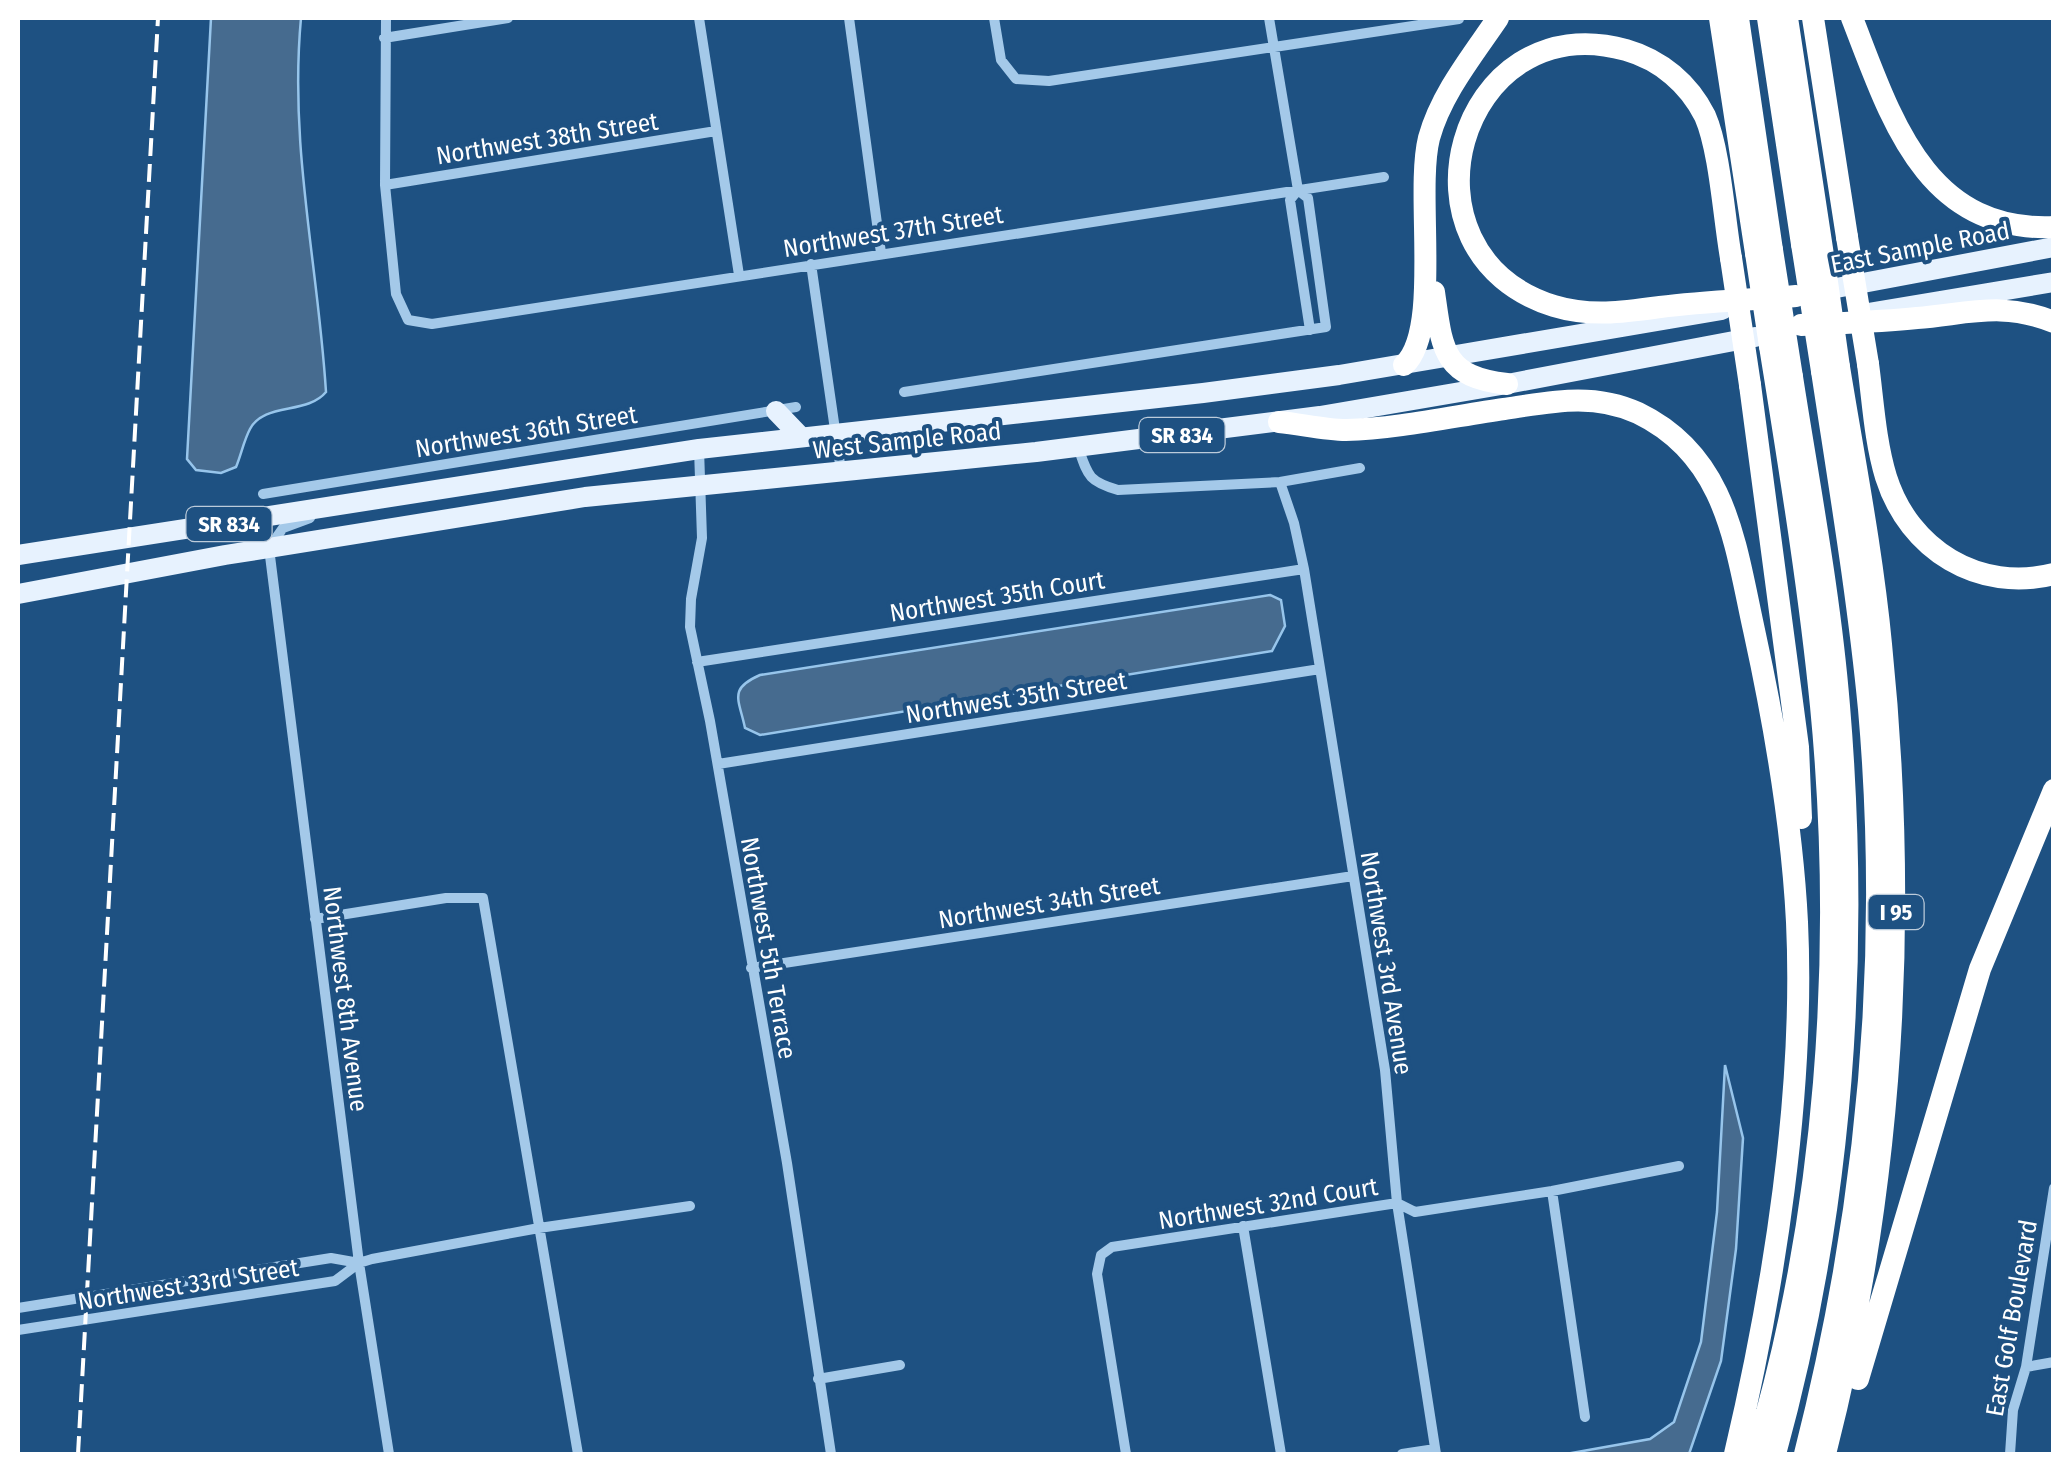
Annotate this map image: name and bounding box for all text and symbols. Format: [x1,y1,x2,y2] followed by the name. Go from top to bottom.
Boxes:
[434,106,661,171] street label: Northwest 38th Street
[781,200,1006,264] street label: Northwest 37th Street
[1828,216,2012,280] street label: East Sample Road
[413,400,640,464] street label: Northwest 36th Street
[811,416,1003,466] street label: West Sample Road
[1140,418,1224,452] road number: SR 834
[186,507,272,541] road number: SR 834
[888,565,1107,629] street label: Northwest 35th Court
[904,666,1129,730] street label: Northwest 35th Street
[734,835,802,1061] street label: Northwest 5th Terrace
[1354,849,1418,1077] street label: Northwest 3rd Avenue
[936,871,1163,935] street label: Northwest 34th Street
[316,885,374,1113] street label: Northwest 8th Avenue
[1868,895,1924,929] road number: I 95
[1156,1172,1381,1236] street label: Northwest 32nd Court
[1980,1218,2044,1419] street label: East Golf Boulevard
[76,1253,302,1317] street label: Northwest 33rd Street

